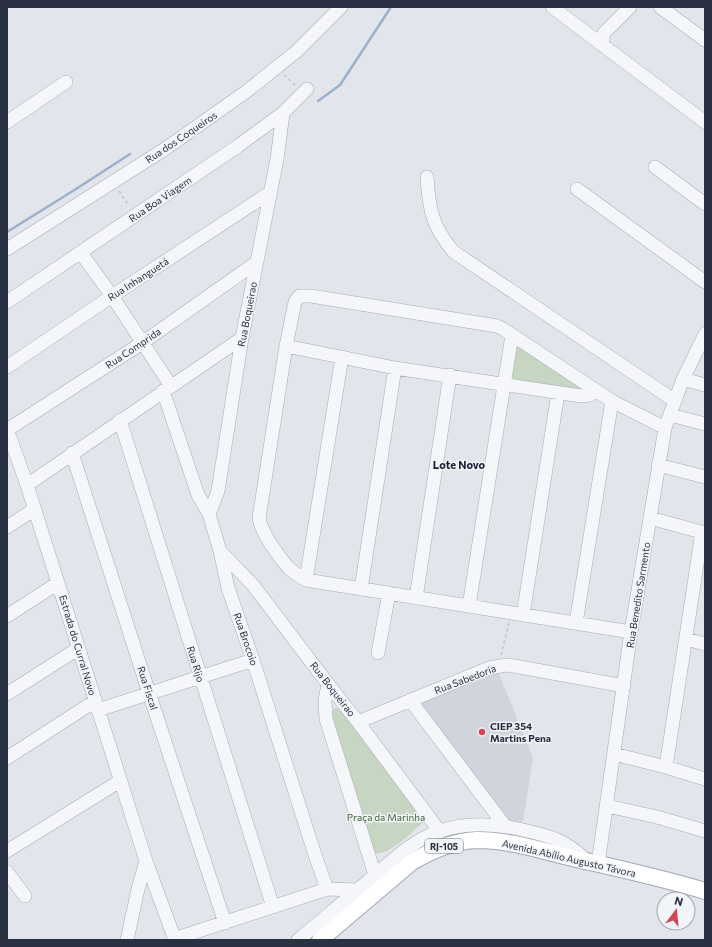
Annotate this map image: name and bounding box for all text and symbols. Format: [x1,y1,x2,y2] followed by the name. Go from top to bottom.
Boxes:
[143,108,219,165] street label: Rua dos Coqueiros
[126,174,194,224] street label: Rua Boa Viagem
[105,255,171,303] street label: Rua Inhanguetá
[235,280,259,348] street label: Rua Boqueirao
[103,325,163,371] street label: Rua Comprida
[433,458,486,471] district label: Lote Novo
[624,541,652,649] street label: Rua Benedito Sarmento
[57,593,99,697] street label: Estrada do Curral Novo
[231,611,261,667] street label: Rua Brocoio
[185,644,207,684] street label: Rua Rijo
[308,659,358,719] street label: Rua Boqueirao
[432,662,498,696] street label: Rua Sabedoria
[135,665,161,711] street label: Rua Fiscal
[490,720,551,744] place label: CIEP 354 Martins Pena
[477,727,487,737] marker: CIEP 354 Martins Pena
[347,811,425,823] park label: Praça da Marinha
[501,837,637,879] street label: Avenida Abílio Augusto Távora
[425,839,463,853] road number: RJ-105
[656,891,696,931] north arrow
[673,894,685,908] text: N

